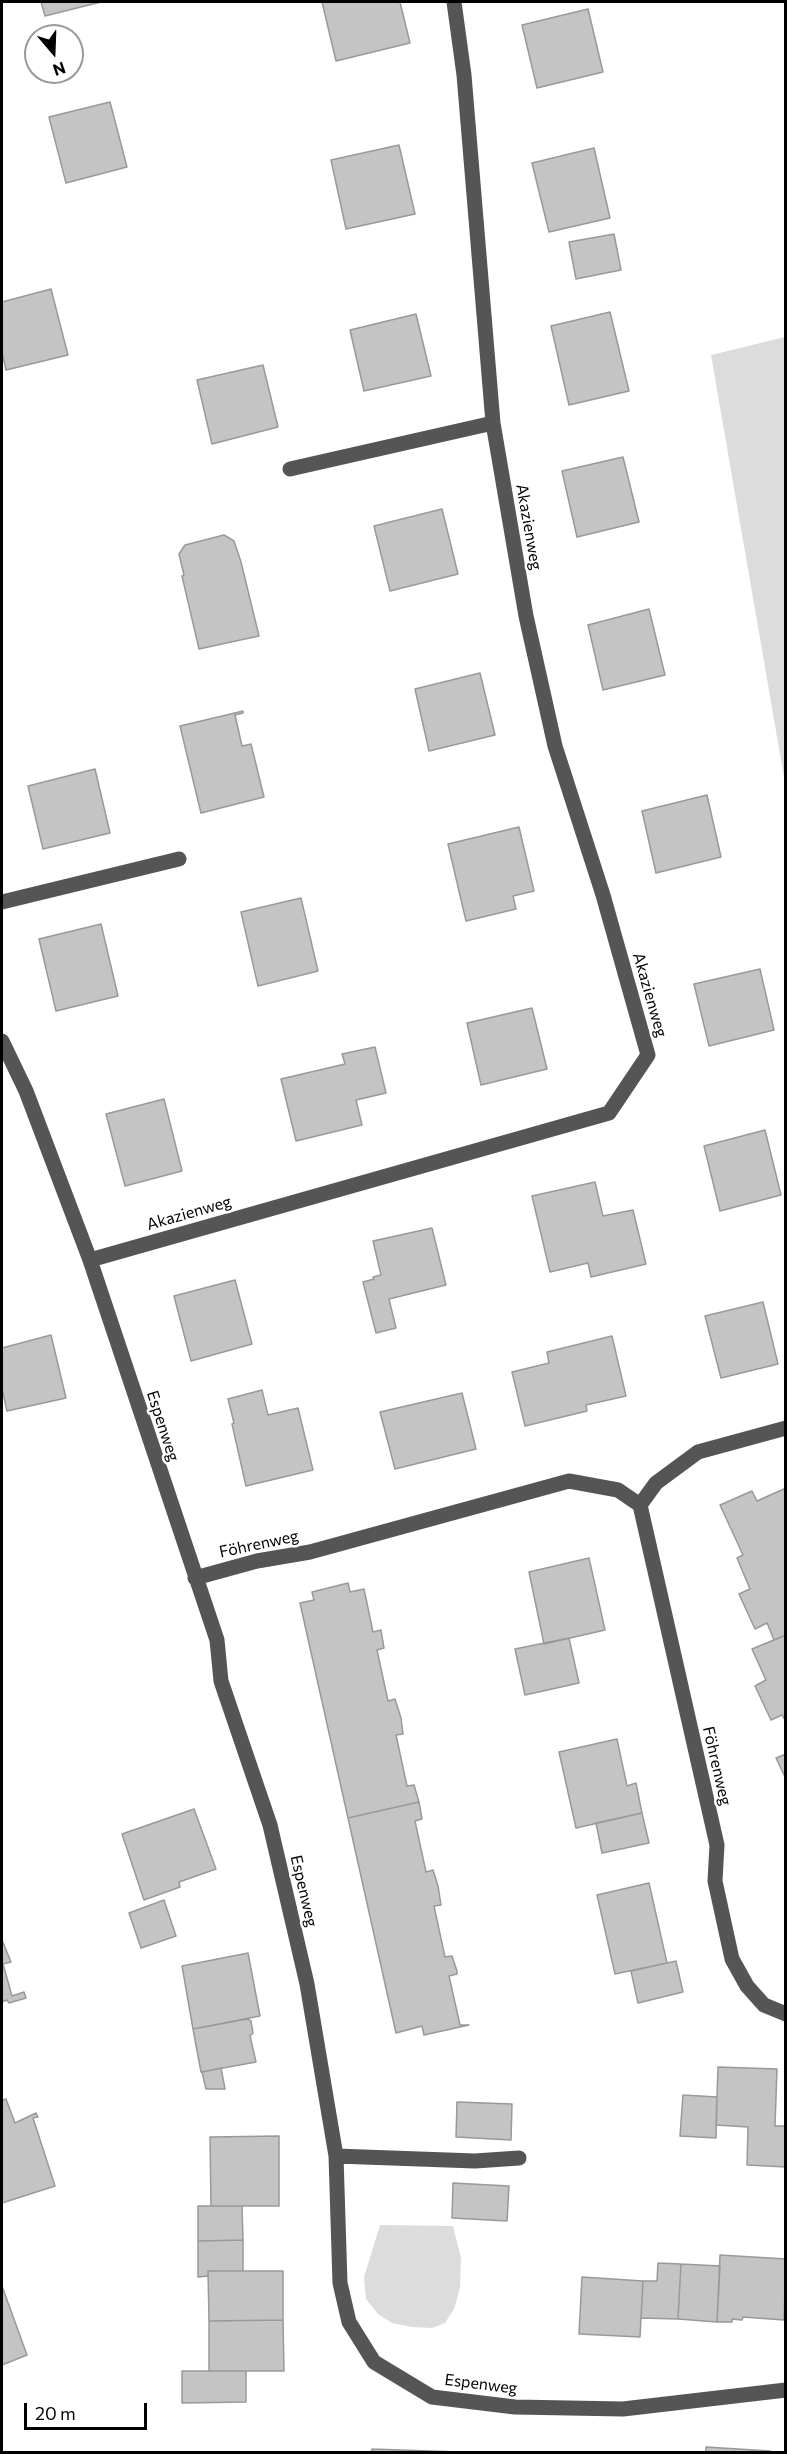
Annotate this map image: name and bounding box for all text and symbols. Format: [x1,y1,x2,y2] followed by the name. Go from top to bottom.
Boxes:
[24,24,84,84] north arrow
[51,59,68,81] text: N
[512,482,546,572] street label: Akazienweg
[629,950,671,1040] street label: Akazienweg
[144,1192,234,1234] street label: Akazienweg
[143,1388,183,1464] street label: Espenweg
[218,1526,300,1562] street label: Föhrenweg
[699,1725,735,1807] street label: Föhrenweg
[286,1853,322,1929] street label: Espenweg
[443,2370,519,2398] street label: Espenweg
[27,2391,150,2429] scale bar
[35,2402,76,2424] text: 20 m

